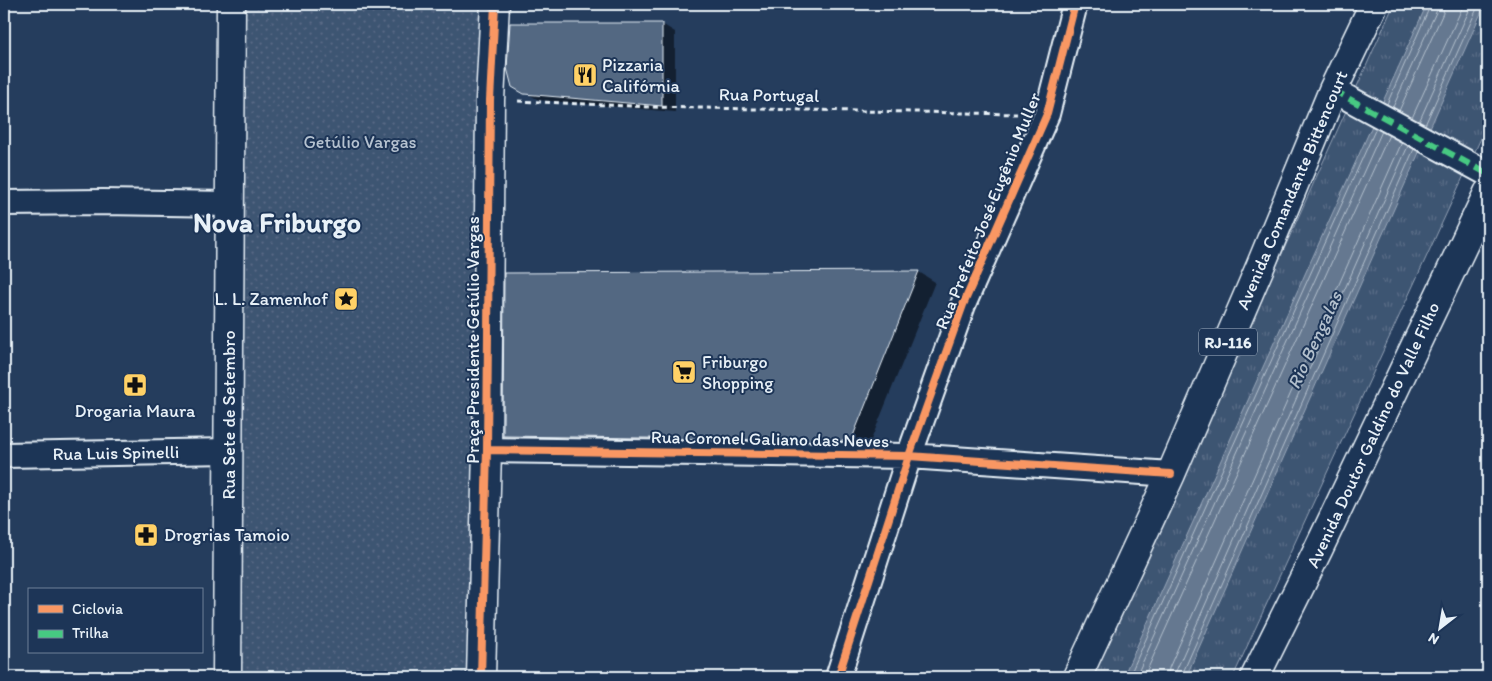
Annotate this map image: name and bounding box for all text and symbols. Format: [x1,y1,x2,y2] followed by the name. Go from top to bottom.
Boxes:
[602,54,681,97] place label: Pizzaria Califórnia
[572,62,598,88] restaurant icon: Pizzaria Califórnia
[1232,67,1353,313] street label: Avenida Comandante Bittencourt
[719,83,819,107] street label: Rua Portugal
[930,89,1046,333] street label: Rua Prefeito José Eugênio Muller
[303,131,417,153] park label: Getúlio Vargas
[193,205,361,239] district label: Nova Friburgo
[462,216,484,464] street label: Praça Presidente Getúlio Vargas
[333,286,359,312] place icon: L. L. Zamenhof
[1282,286,1348,393] water label: Rio Bengalas
[214,288,328,310] place label: L. L. Zamenhof
[1302,299,1444,571] street label: Avenida Doutor Galdino do Valle Filho
[1199,328,1257,356] road number: RJ-116
[218,330,240,500] street label: Rua Sete de Setembro
[702,351,774,394] place label: Friburgo Shopping
[671,359,697,385] supermarket icon: Friburgo Shopping
[122,372,148,398] pharmacy icon: Drogaria Maura
[75,400,196,422] place label: Drogaria Maura
[651,426,889,452] street label: Rua Coronel Galiano das Neves
[52,441,180,465] street label: Rua Luis Spinelli
[133,522,159,548] pharmacy icon: Drogrias Tamoio
[164,524,290,546] place label: Drogrias Tamoio
[28,588,202,654] legend
[72,600,123,618] text: Ciclovia
[1414,604,1464,654] north arrow
[72,624,109,642] text: Trilha
[1425,629,1442,648] text: N

